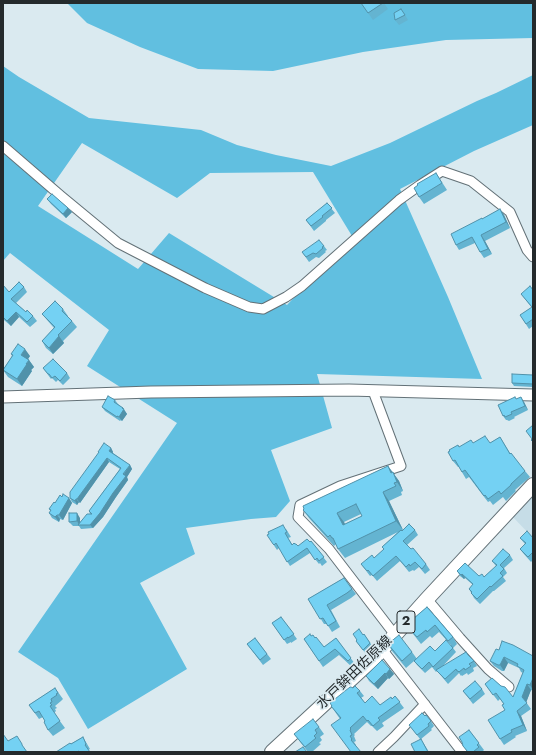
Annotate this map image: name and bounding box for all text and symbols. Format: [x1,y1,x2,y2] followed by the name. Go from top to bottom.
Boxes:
[397,611,415,633] road number: 2
[314,633,396,713] street label: 水戸鉾田佐原線

